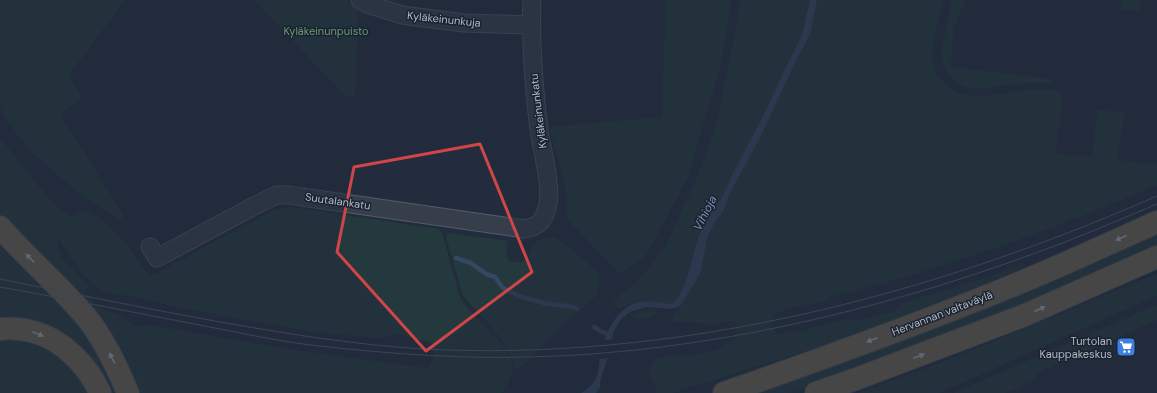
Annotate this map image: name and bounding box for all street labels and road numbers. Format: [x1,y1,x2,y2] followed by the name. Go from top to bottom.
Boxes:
[407,8,481,30] street label: Kyläkeinunkuja
[526,73,550,149] street label: Kyläkeinunkatu
[304,189,372,213] street label: Suutalankatu
[889,287,995,339] street label: Hervannan valtaväylä

